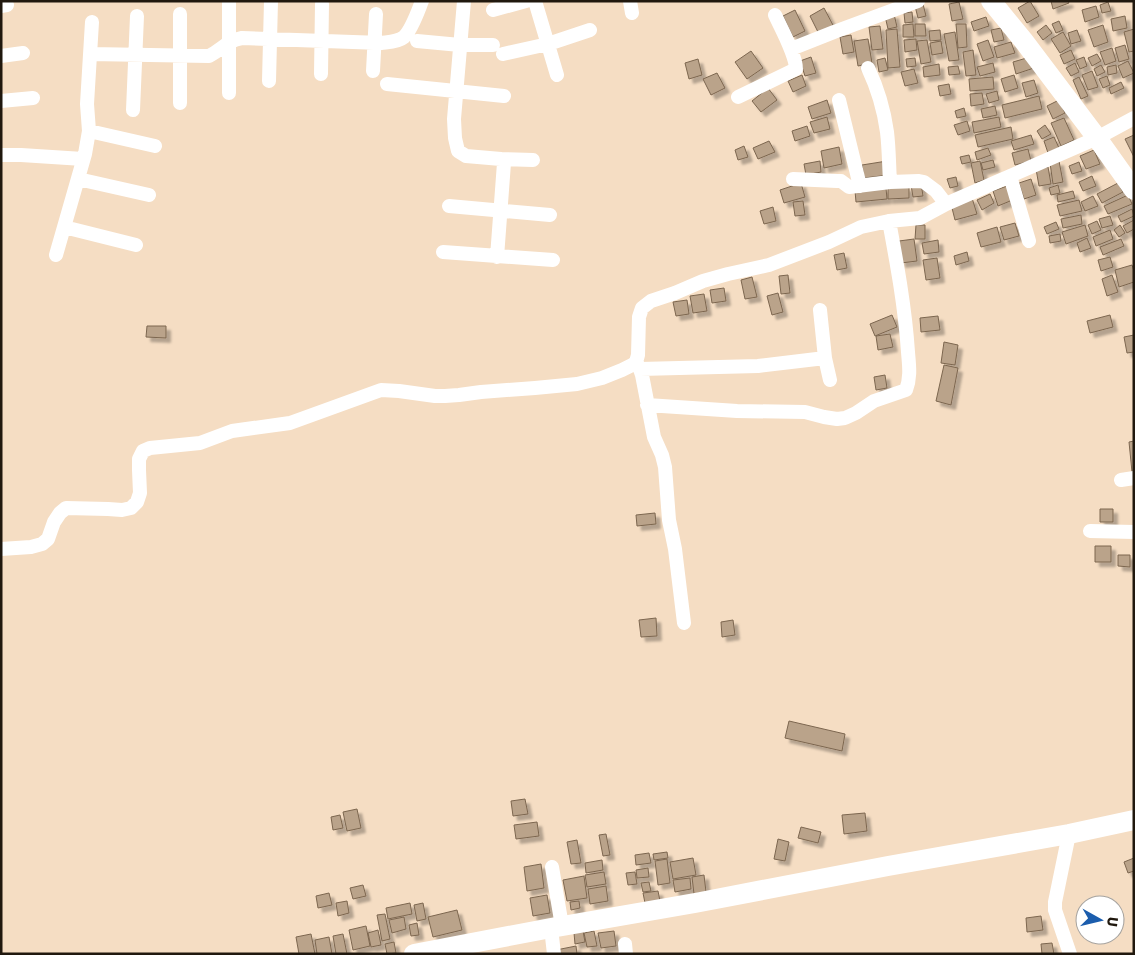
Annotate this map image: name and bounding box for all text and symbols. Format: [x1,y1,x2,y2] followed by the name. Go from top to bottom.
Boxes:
[1075,895,1125,945] north arrow
[1102,916,1123,928] text: U

